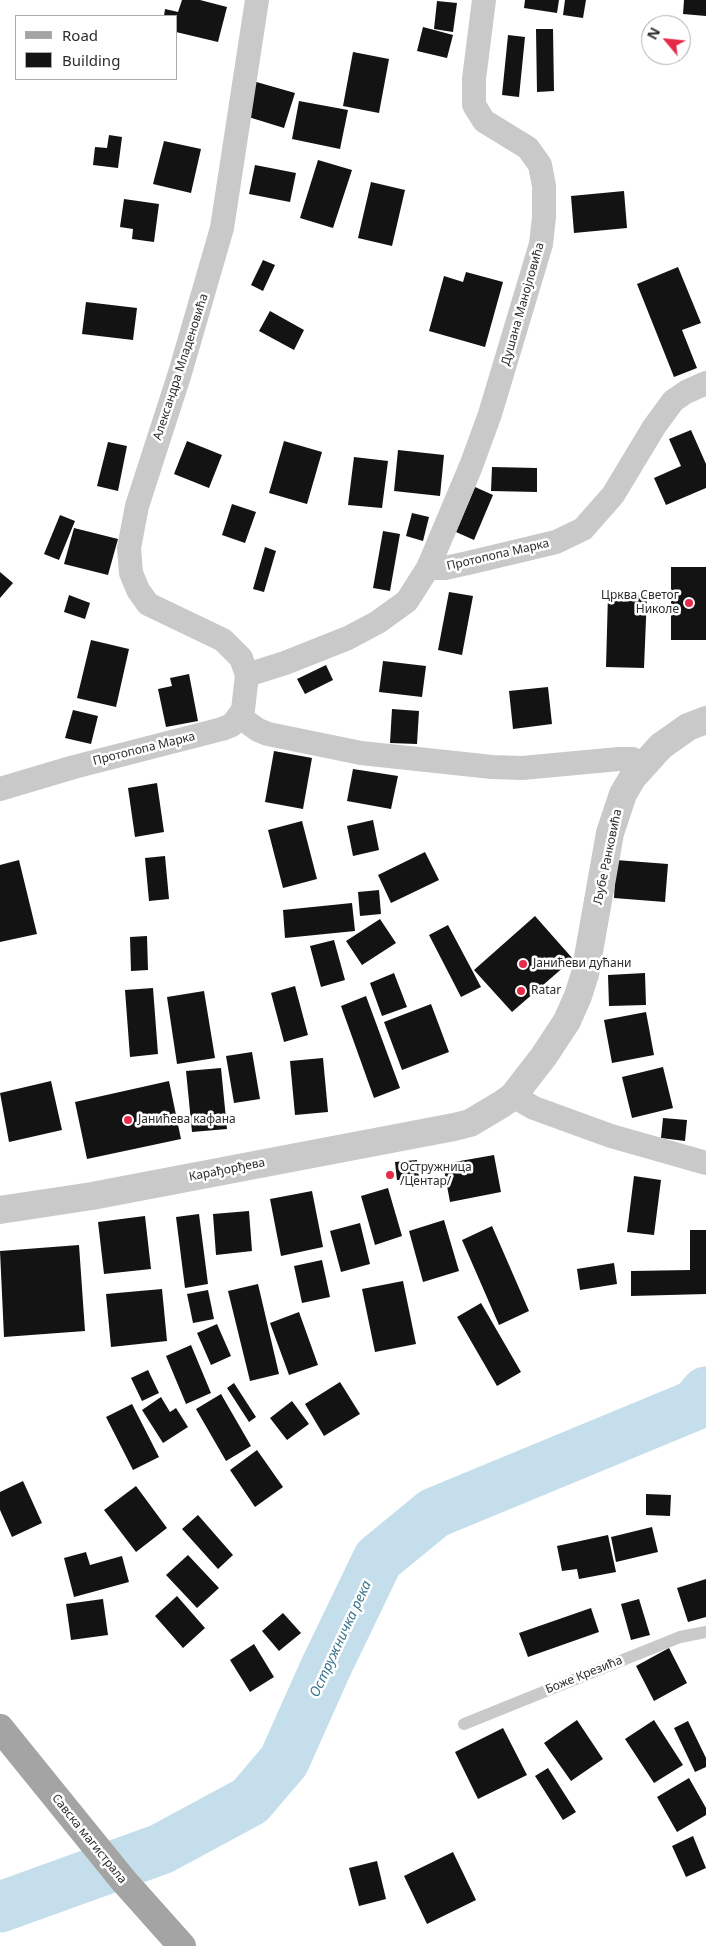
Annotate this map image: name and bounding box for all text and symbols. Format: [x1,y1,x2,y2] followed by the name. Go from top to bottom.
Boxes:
[15,15,178,80] legend
[641,15,691,65] north arrow
[642,24,664,43] text: N
[62,25,98,45] text: Road
[62,50,120,70] text: Building
[499,241,547,367] street label: Душана Манојловића
[151,292,211,442] street label: Александра Младеновића
[445,536,551,574] street label: Протопопа Марка
[601,589,679,617] place label: Црква Светог Николе
[683,597,695,609] marker: Црква Светог Николе
[91,729,197,769] street label: Протопопа Марка
[591,808,625,906] street label: Љубе Ранковића
[533,957,631,971] place label: Јанићеви дућани
[517,958,529,970] marker: Јанићеви дућани
[531,984,561,998] place label: Ratar
[515,985,527,997] marker: Ratar
[138,1113,236,1127] place label: Јанићева кафана
[122,1114,134,1126] marker: Јанићева кафана
[188,1156,266,1184] street label: Карађорђева
[400,1161,472,1189] place label: Остружница /Центар/
[384,1169,396,1181] marker: Остружница /Центар/
[307,1578,375,1700] water label: Остружничка река
[543,1653,625,1697] street label: Боже Крезића
[49,1791,129,1887] street label: Савска магистрала

